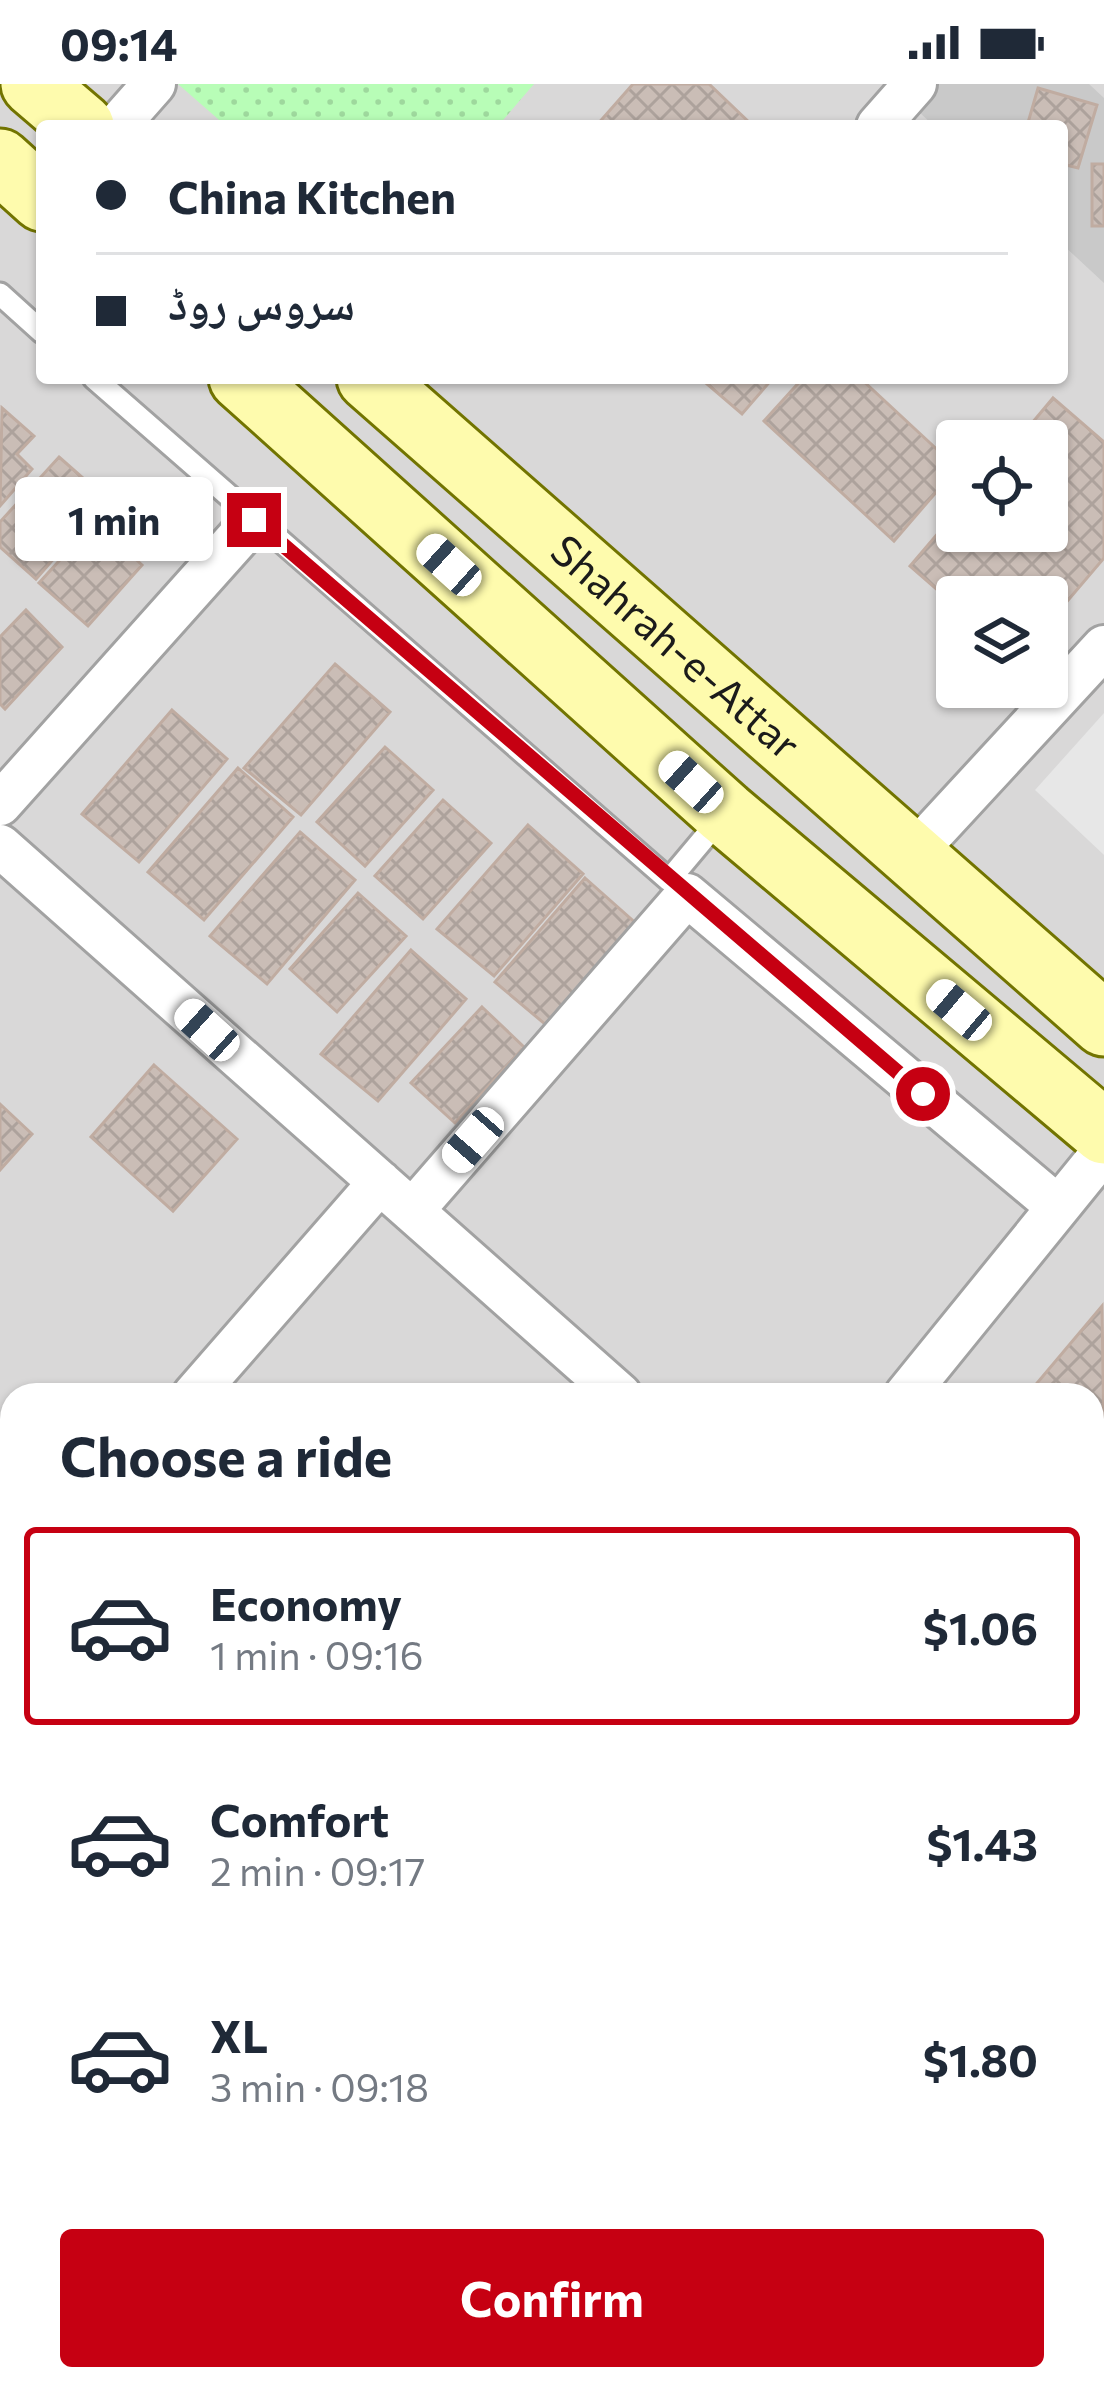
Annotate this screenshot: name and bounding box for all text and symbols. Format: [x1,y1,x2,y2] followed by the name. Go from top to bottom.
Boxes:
[60,15,178,70] text: 09:14
[168,168,456,223] text: China Kitchen
[168,274,355,329] text: سروس روڈ
[936,420,1068,708] map controls
[936,420,1068,552] button: locate
[14,478,212,562] callout: 1 min
[227,493,281,547] route end
[68,495,160,543] text: 1 min
[541,523,812,769] street label: Shahrah-e-Attar
[410,528,488,602] car
[936,576,1068,708] button: layers
[652,745,730,819] car
[920,973,998,1047] car
[168,993,246,1067] car
[896,1067,950,1121] route start
[436,1101,510,1179] car
[60,1422,392,1488] text: Choose a ride
[66,1572,174,1680] icon: car
[210,1575,402,1630] text: Economy
[923,1599,1038,1654] text: $1.06
[210,1630,423,1678] text: 1 min · 09:16
[66,1788,174,1896] icon: car
[210,1791,389,1846] text: Comfort
[926,1815,1038,1870] text: $1.43
[210,1846,425,1894] text: 2 min · 09:17
[66,2004,174,2112] icon: car
[210,2007,268,2062] text: XL
[923,2031,1038,2086] text: $1.80
[210,2062,429,2110] text: 3 min · 09:18
[60,2229,1044,2367] button: Confirm

